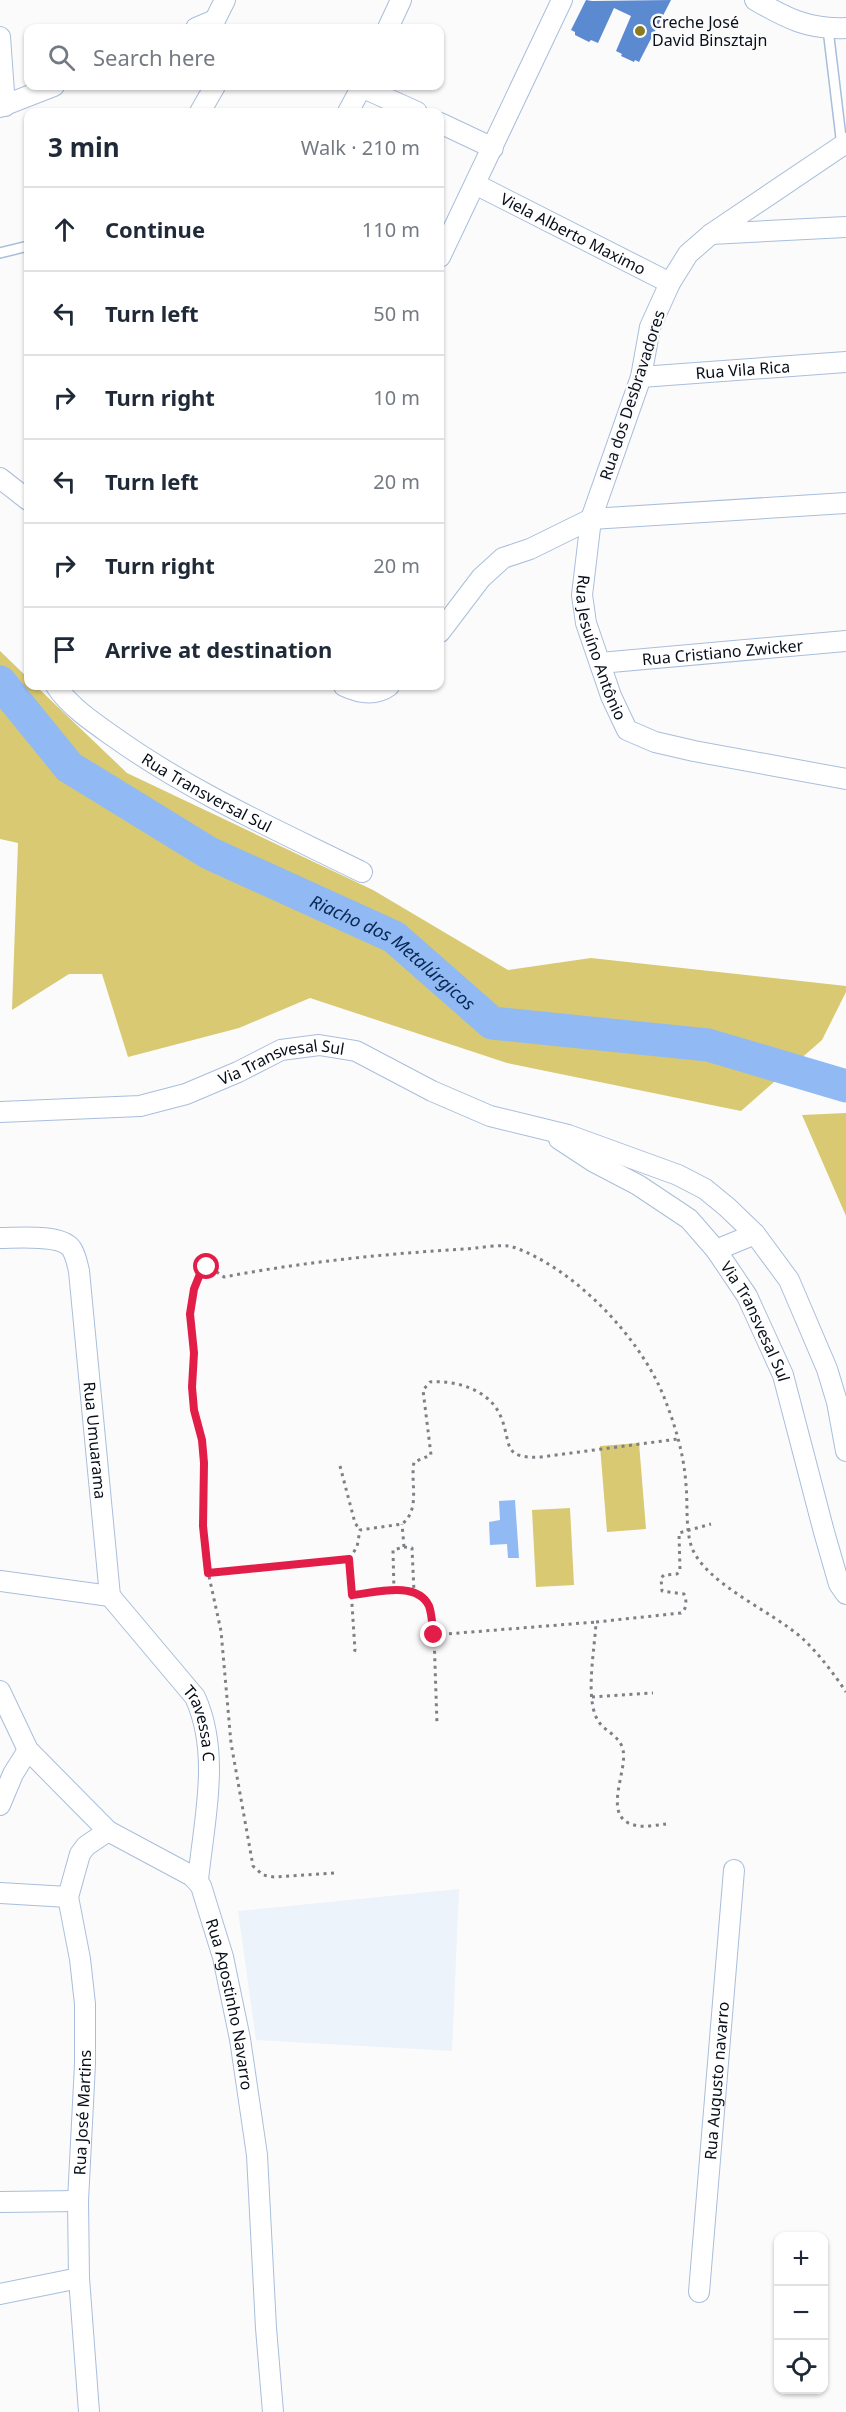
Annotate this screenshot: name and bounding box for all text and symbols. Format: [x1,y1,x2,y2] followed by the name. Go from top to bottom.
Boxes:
[652,11,767,51] place label: Creche José David Binsztajn
[24,24,444,90] search box
[633,24,647,38] marker: Creche José David Binsztajn
[45,41,78,74] icon: search
[93,42,215,72] text: Search here
[48,129,120,165] text: 3 min
[301,134,420,161] text: Walk · 210 m
[497,188,650,280] street label: Viela Alberto Maximo
[48,213,81,246] icon: ahead
[105,214,205,244] text: Continue
[362,216,420,243] text: 110 m
[48,297,81,330] icon: left
[105,298,199,328] text: Turn left
[373,300,420,327] text: 50 m
[594,307,670,483] street label: Rua dos Desbravadores
[695,355,791,384] street label: Rua Vila Rica
[48,381,81,414] icon: right
[105,382,215,412] text: Turn right
[373,384,420,411] text: 10 m
[48,465,81,498] icon: left
[105,466,199,496] text: Turn left
[373,468,420,495] text: 20 m
[48,549,81,582] icon: right
[105,550,215,580] text: Turn right
[373,552,420,579] text: 20 m
[571,574,632,724] street label: Rua Jesuíno Antônio
[48,633,81,666] icon: arrive
[105,634,332,664] text: Arrive at destination
[641,634,805,670] street label: Rua Cristiano Zwicker
[138,748,276,837] street label: Rua Transversal Sul
[307,889,481,1015] water label: Riacho dos Metalúrgicos
[215,1034,346,1090] street label: Via Transvesal Sul
[193,1253,219,1279] route start
[716,1257,795,1384] street label: Via Transvesal Sul
[79,1381,112,1500] street label: Rua Umuarama
[420,1621,446,1647] route end
[178,1680,220,1762] street label: Travessa C
[201,1916,258,2092] street label: Rua Agostinho Navarro
[699,2001,734,2161] street label: Rua Augusto navarro
[68,2050,96,2176] street label: Rua José Martins
[774,2232,828,2394] map controls
[774,2232,828,2286] button: +
[774,2286,828,2340] button: −
[774,2340,828,2394] button: locate

